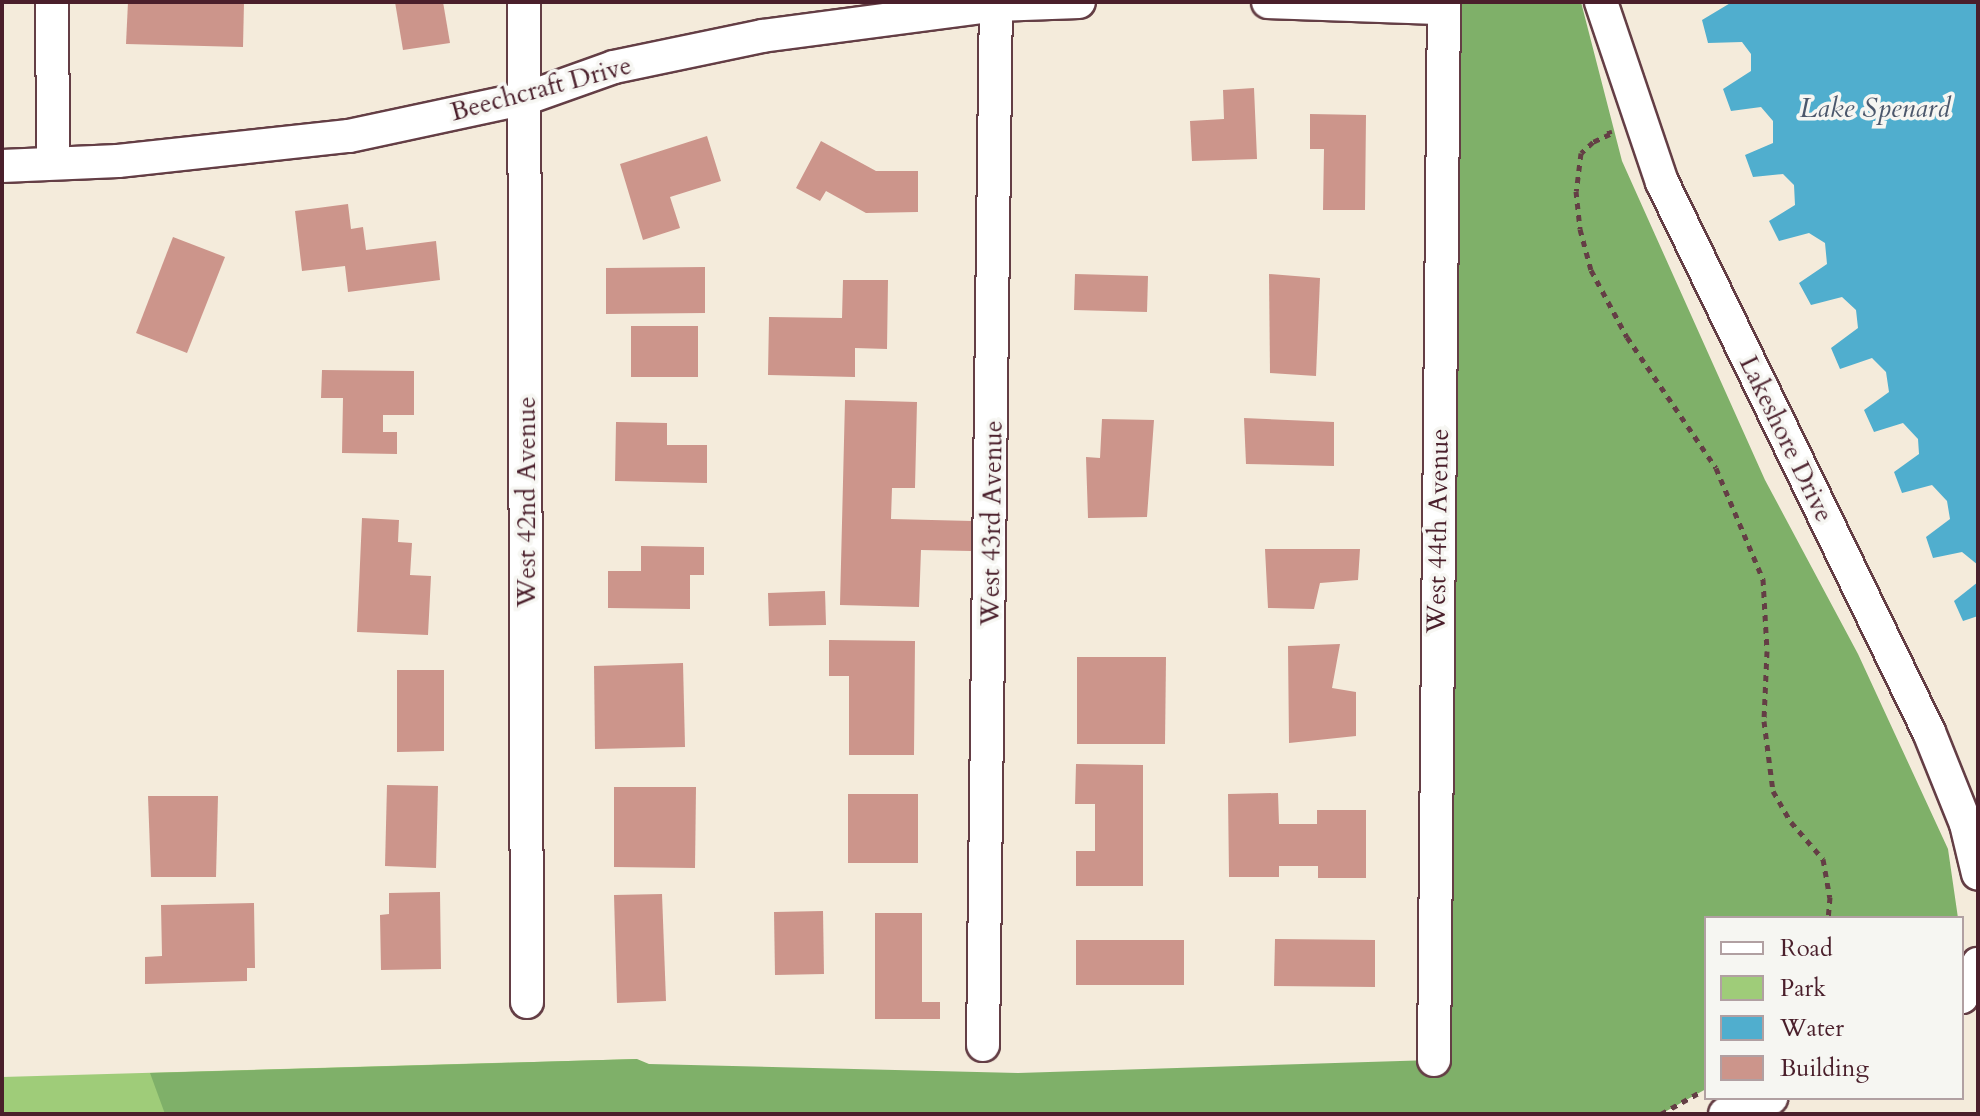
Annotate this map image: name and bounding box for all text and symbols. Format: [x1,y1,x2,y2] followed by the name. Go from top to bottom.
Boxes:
[447,50,635,128] street label: Beechcraft Drive
[1800,91,1950,125] water label: Lake Spenard
[1732,351,1840,527] street label: Lakeshore Drive
[511,397,543,607] street label: West 42nd Avenue
[975,420,1009,626] street label: West 43rd Avenue
[1421,428,1455,634] street label: West 44th Avenue
[1704,916,1964,1100] legend
[1780,932,1833,965] text: Road
[1780,972,1826,1005] text: Park
[1780,1012,1844,1045] text: Water
[1780,1052,1869,1085] text: Building

